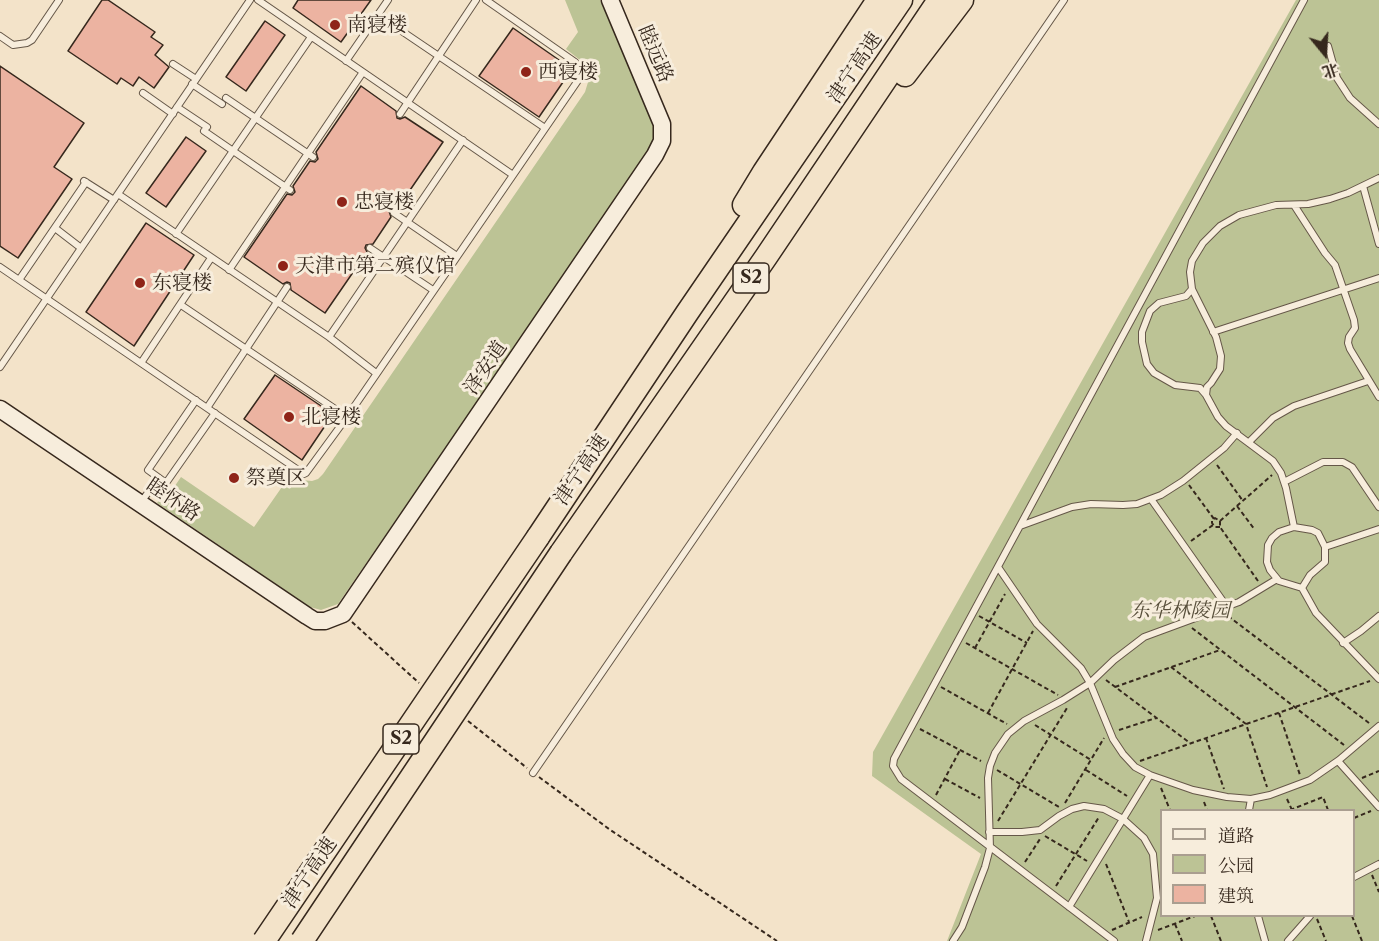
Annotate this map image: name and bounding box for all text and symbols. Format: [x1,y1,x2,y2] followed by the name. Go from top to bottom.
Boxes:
[347,13,407,37] place label: 南寝楼
[328,18,342,32] marker: 南寝楼
[632,22,678,86] street label: 睦远路
[1295,24,1355,84] north arrow
[823,28,887,108] street label: 津宁高速
[1320,59,1341,83] text: 北
[538,60,598,84] place label: 西寝楼
[519,65,533,79] marker: 西寝楼
[354,190,414,214] place label: 忠寝楼
[335,195,349,209] marker: 忠寝楼
[295,254,455,278] place label: 天津市第二殡仪馆
[276,259,290,273] marker: 天津市第二殡仪馆
[733,263,769,293] road number: S2
[152,271,212,295] place label: 东寝楼
[133,276,147,290] marker: 东寝楼
[459,336,513,400] street label: 泽安道
[301,405,361,429] place label: 北寝楼
[282,410,296,424] marker: 北寝楼
[550,430,614,510] street label: 津宁高速
[246,466,306,490] place label: 祭奠区
[227,471,241,485] marker: 祭奠区
[141,473,205,527] street label: 睦怀路
[1130,599,1230,623] park label: 东华林陵园
[383,724,419,754] road number: S2
[1160,809,1355,917] legend
[1218,825,1254,847] text: 道路
[278,833,342,913] street label: 津宁高速
[1218,855,1254,877] text: 公园
[1218,885,1254,907] text: 建筑

